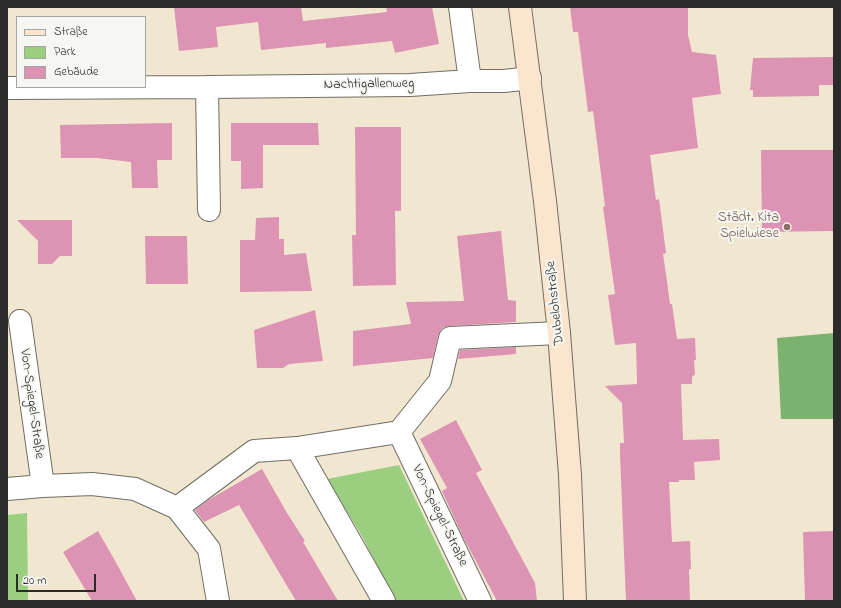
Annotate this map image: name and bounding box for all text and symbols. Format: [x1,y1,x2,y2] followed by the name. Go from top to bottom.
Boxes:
[16,16,146,88] legend
[54,23,88,41] text: Straße
[54,43,76,61] text: Park
[54,63,98,81] text: Gebäude
[324,76,414,94] street label: Nachtigallenweg
[718,211,779,244] place label: Städt. Kita Spielwiese
[782,222,792,232] marker: Städt. Kita Spielwiese
[543,260,569,346] street label: Dubelohstraße
[15,348,47,460] street label: Von-Spiegel-Straße
[407,463,471,569] street label: Von-Spiegel-Straße
[18,566,98,592] scale bar
[23,572,46,590] text: 20 m

